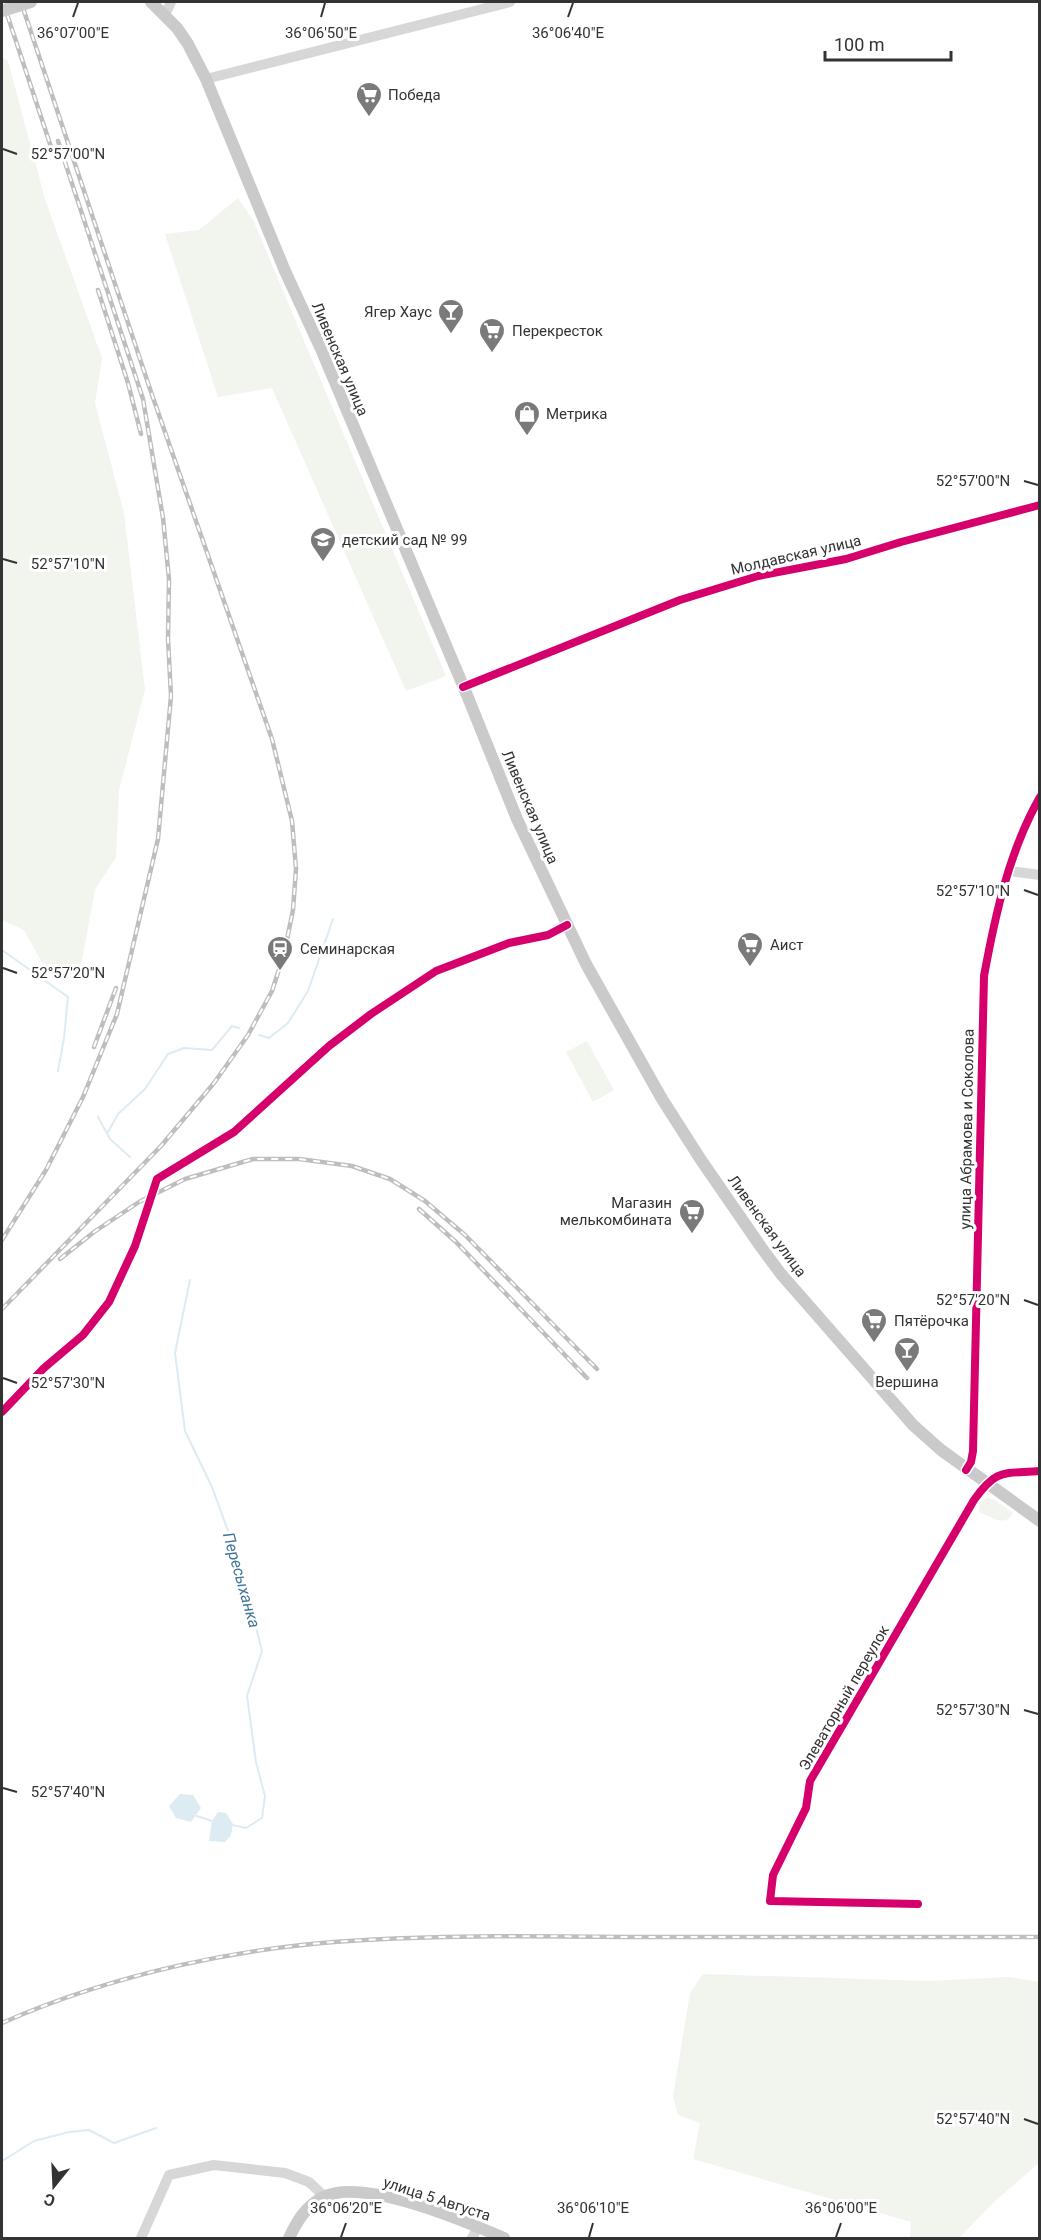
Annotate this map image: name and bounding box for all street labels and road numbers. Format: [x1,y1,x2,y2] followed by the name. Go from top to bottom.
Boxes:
[308,299,372,419] street label: Ливенская улица
[729,531,863,579] street label: Молдавская улица
[498,747,562,867] street label: Ливенская улица
[956,1029,978,1229] street label: улица Абрамова и Соколова
[724,1171,810,1281] street label: Ливенская улица
[795,1622,893,1774] street label: Элеваторный переулок
[381,2173,493,2225] street label: улица 5 Августа

